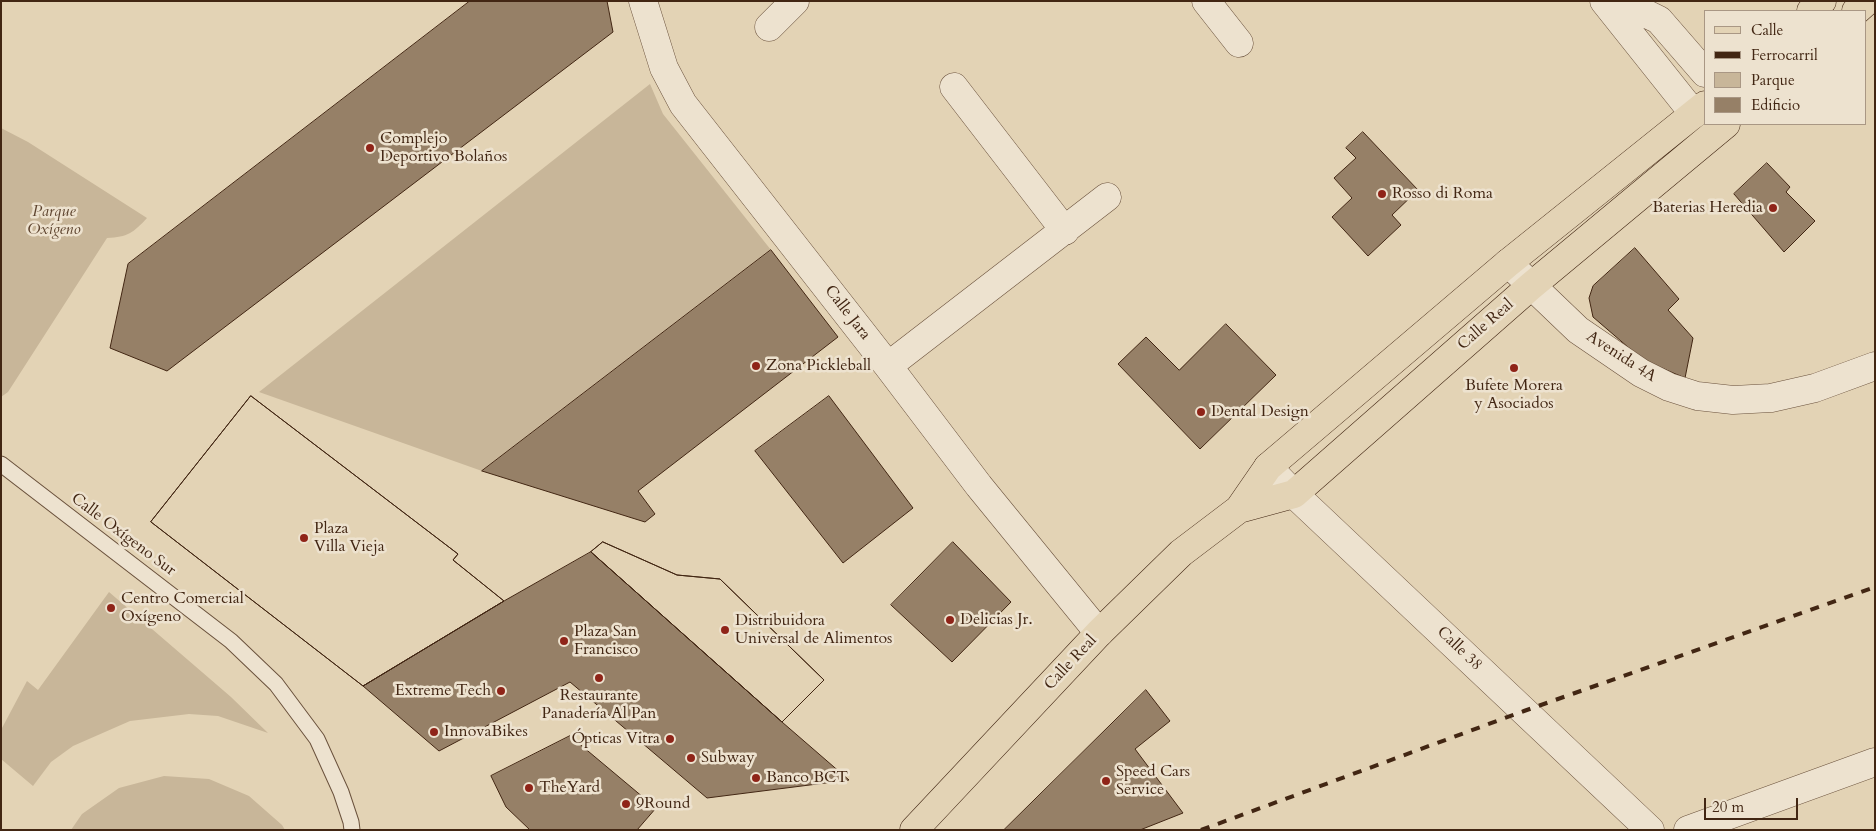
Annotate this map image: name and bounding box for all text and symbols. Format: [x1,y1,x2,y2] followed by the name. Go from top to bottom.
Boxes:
[1704,10,1866,125] legend
[1751,20,1783,40] text: Calle
[1751,45,1818,65] text: Ferrocarril
[1751,70,1795,90] text: Parque
[1751,95,1800,115] text: Edificio
[380,129,507,167] place label: Complejo Deportivo Bolaños
[364,142,376,154] marker: Complejo Deportivo Bolaños
[1392,184,1493,204] place label: Rosso di Roma
[1376,188,1388,200] marker: Rosso di Roma
[1652,198,1763,218] place label: Baterias Heredia
[27,202,81,240] park label: Parque Oxígeno
[1767,202,1779,214] marker: Baterias Heredia
[820,282,874,344] street label: Calle Jara
[1454,295,1518,355] street label: Calle Real
[1582,327,1660,387] street label: Avenida 4A
[766,356,871,376] place label: Zona Pickleball
[750,360,762,372] marker: Zona Pickleball
[1508,362,1520,374] marker: Bufete Morera y Asociados
[1465,376,1563,414] place label: Bufete Morera y Asociados
[1211,402,1309,422] place label: Dental Design
[1195,406,1207,418] marker: Dental Design
[67,489,179,581] street label: Calle Oxígeno Sur
[314,519,385,557] place label: Plaza Villa Vieja
[298,532,310,544] marker: Plaza Villa Vieja
[121,589,244,627] place label: Centro Comercial Oxígeno
[105,602,117,614] marker: Centro Comercial Oxígeno
[960,610,1033,630] place label: Delicias Jr.
[735,611,892,649] place label: Distribuidora Universal de Alimentos
[944,614,956,626] marker: Delicias Jr.
[574,622,638,660] place label: Plaza San Francisco
[1432,623,1486,675] street label: Calle 38
[719,624,731,636] marker: Distribuidora Universal de Alimentos
[1041,632,1101,694] street label: Calle Real
[558,635,570,647] marker: Plaza San Francisco
[593,672,605,684] marker: Restaurante Panadería Al Pan
[395,681,491,701] place label: Extreme Tech
[495,685,507,697] marker: Extreme Tech
[542,686,656,724] place label: Restaurante Panadería Al Pan
[444,722,528,742] place label: InnovaBikes
[428,726,440,738] marker: InnovaBikes
[572,729,660,749] place label: Ópticas Vitra
[664,733,676,745] marker: Ópticas Vitra
[701,748,755,768] place label: Subway
[685,752,697,764] marker: Subway
[1116,762,1190,800] place label: Speed Cars Service
[766,768,848,788] place label: Banco BCT
[750,772,762,784] marker: Banco BCT
[1100,775,1112,787] marker: Speed Cars Service
[539,778,600,798] place label: TheYard
[523,782,535,794] marker: TheYard
[1706,788,1800,820] scale bar
[636,794,690,814] place label: 9Round
[1712,797,1744,817] text: 20 m
[620,798,632,810] marker: 9Round

